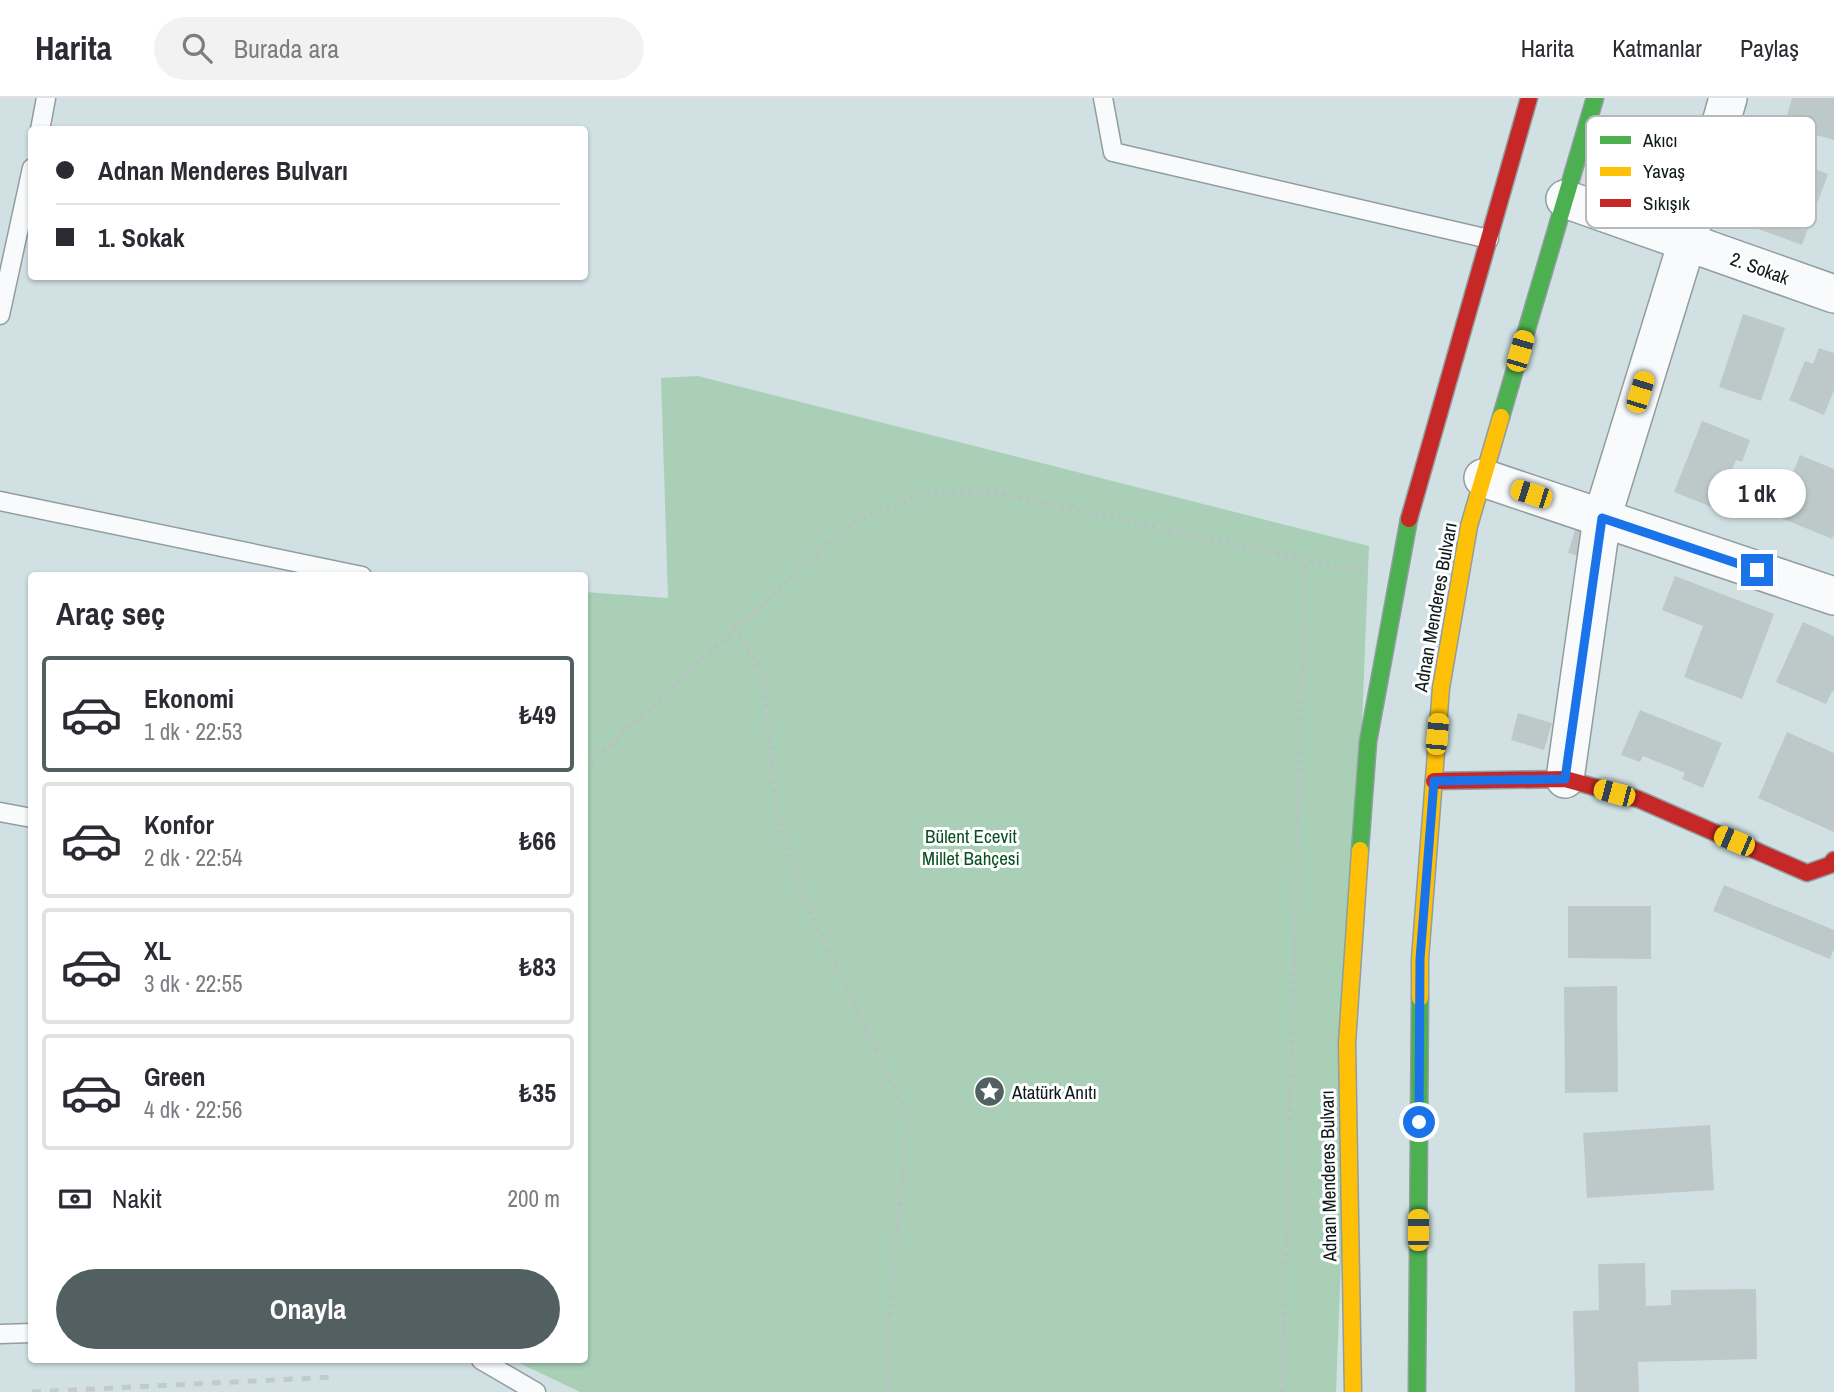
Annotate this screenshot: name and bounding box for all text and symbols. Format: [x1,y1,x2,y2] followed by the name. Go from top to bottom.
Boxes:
[154,17,644,80] search box
[35,26,112,70] text: Harita
[178,29,216,67] icon: search
[234,31,339,66] text: Burada ara
[1521,32,1574,64] text: Harita
[1612,32,1702,64] text: Katmanlar
[1740,32,1799,64] text: Paylaş
[1586,116,1816,228] legend
[1642,127,1678,153] text: Akıcı
[98,153,348,188] text: Adnan Menderes Bulvarı
[1643,158,1685,184] text: Yavaş
[1643,190,1690,216] text: Sıkışık
[98,220,185,255] text: 1. Sokak
[1727,245,1793,291] street label: 2. Sokak
[1505,328,1536,374] car
[1624,369,1657,415] car
[1708,468,1806,518] callout: 1 dk
[1508,478,1555,510] car
[1738,478,1776,509] text: 1 dk
[1407,520,1463,695] street label: Adnan Menderes Bulvarı
[1741,554,1773,586] route end
[56,592,165,635] text: Araç seç
[144,681,234,716] text: Ekonomi
[60,683,123,746] icon: car
[519,697,556,732] text: ₺49
[1425,712,1450,756] car
[144,716,243,747] text: 1 dk · 22:53
[1591,777,1638,809] car
[144,807,214,842] text: Konfor
[60,809,123,872] icon: car
[519,823,556,858] text: ₺66
[922,823,1020,871] park label: Bülent Ecevit Millet Bahçesi
[1711,823,1758,859] car
[144,842,243,873] text: 2 dk · 22:54
[144,933,171,968] text: XL
[60,935,123,998] icon: car
[519,949,556,984] text: ₺83
[144,968,243,999] text: 3 dk · 22:55
[144,1059,206,1094] text: Green
[60,1061,123,1124] icon: car
[519,1075,556,1110] text: ₺35
[972,1075,1006,1109] place icon: Atatürk Anıtı
[1011,1079,1097,1105] place label: Atatürk Anıtı
[1314,1090,1343,1263] street label: Adnan Menderes Bulvarı
[144,1094,243,1125] text: 4 dk · 22:56
[1403,1106,1435,1138] route start
[56,1180,94,1218] icon: cash
[112,1181,162,1216] text: Nakit
[508,1183,560,1214] text: 200 m
[1408,1209,1429,1251] car
[56,1269,560,1349] button: Onayla

